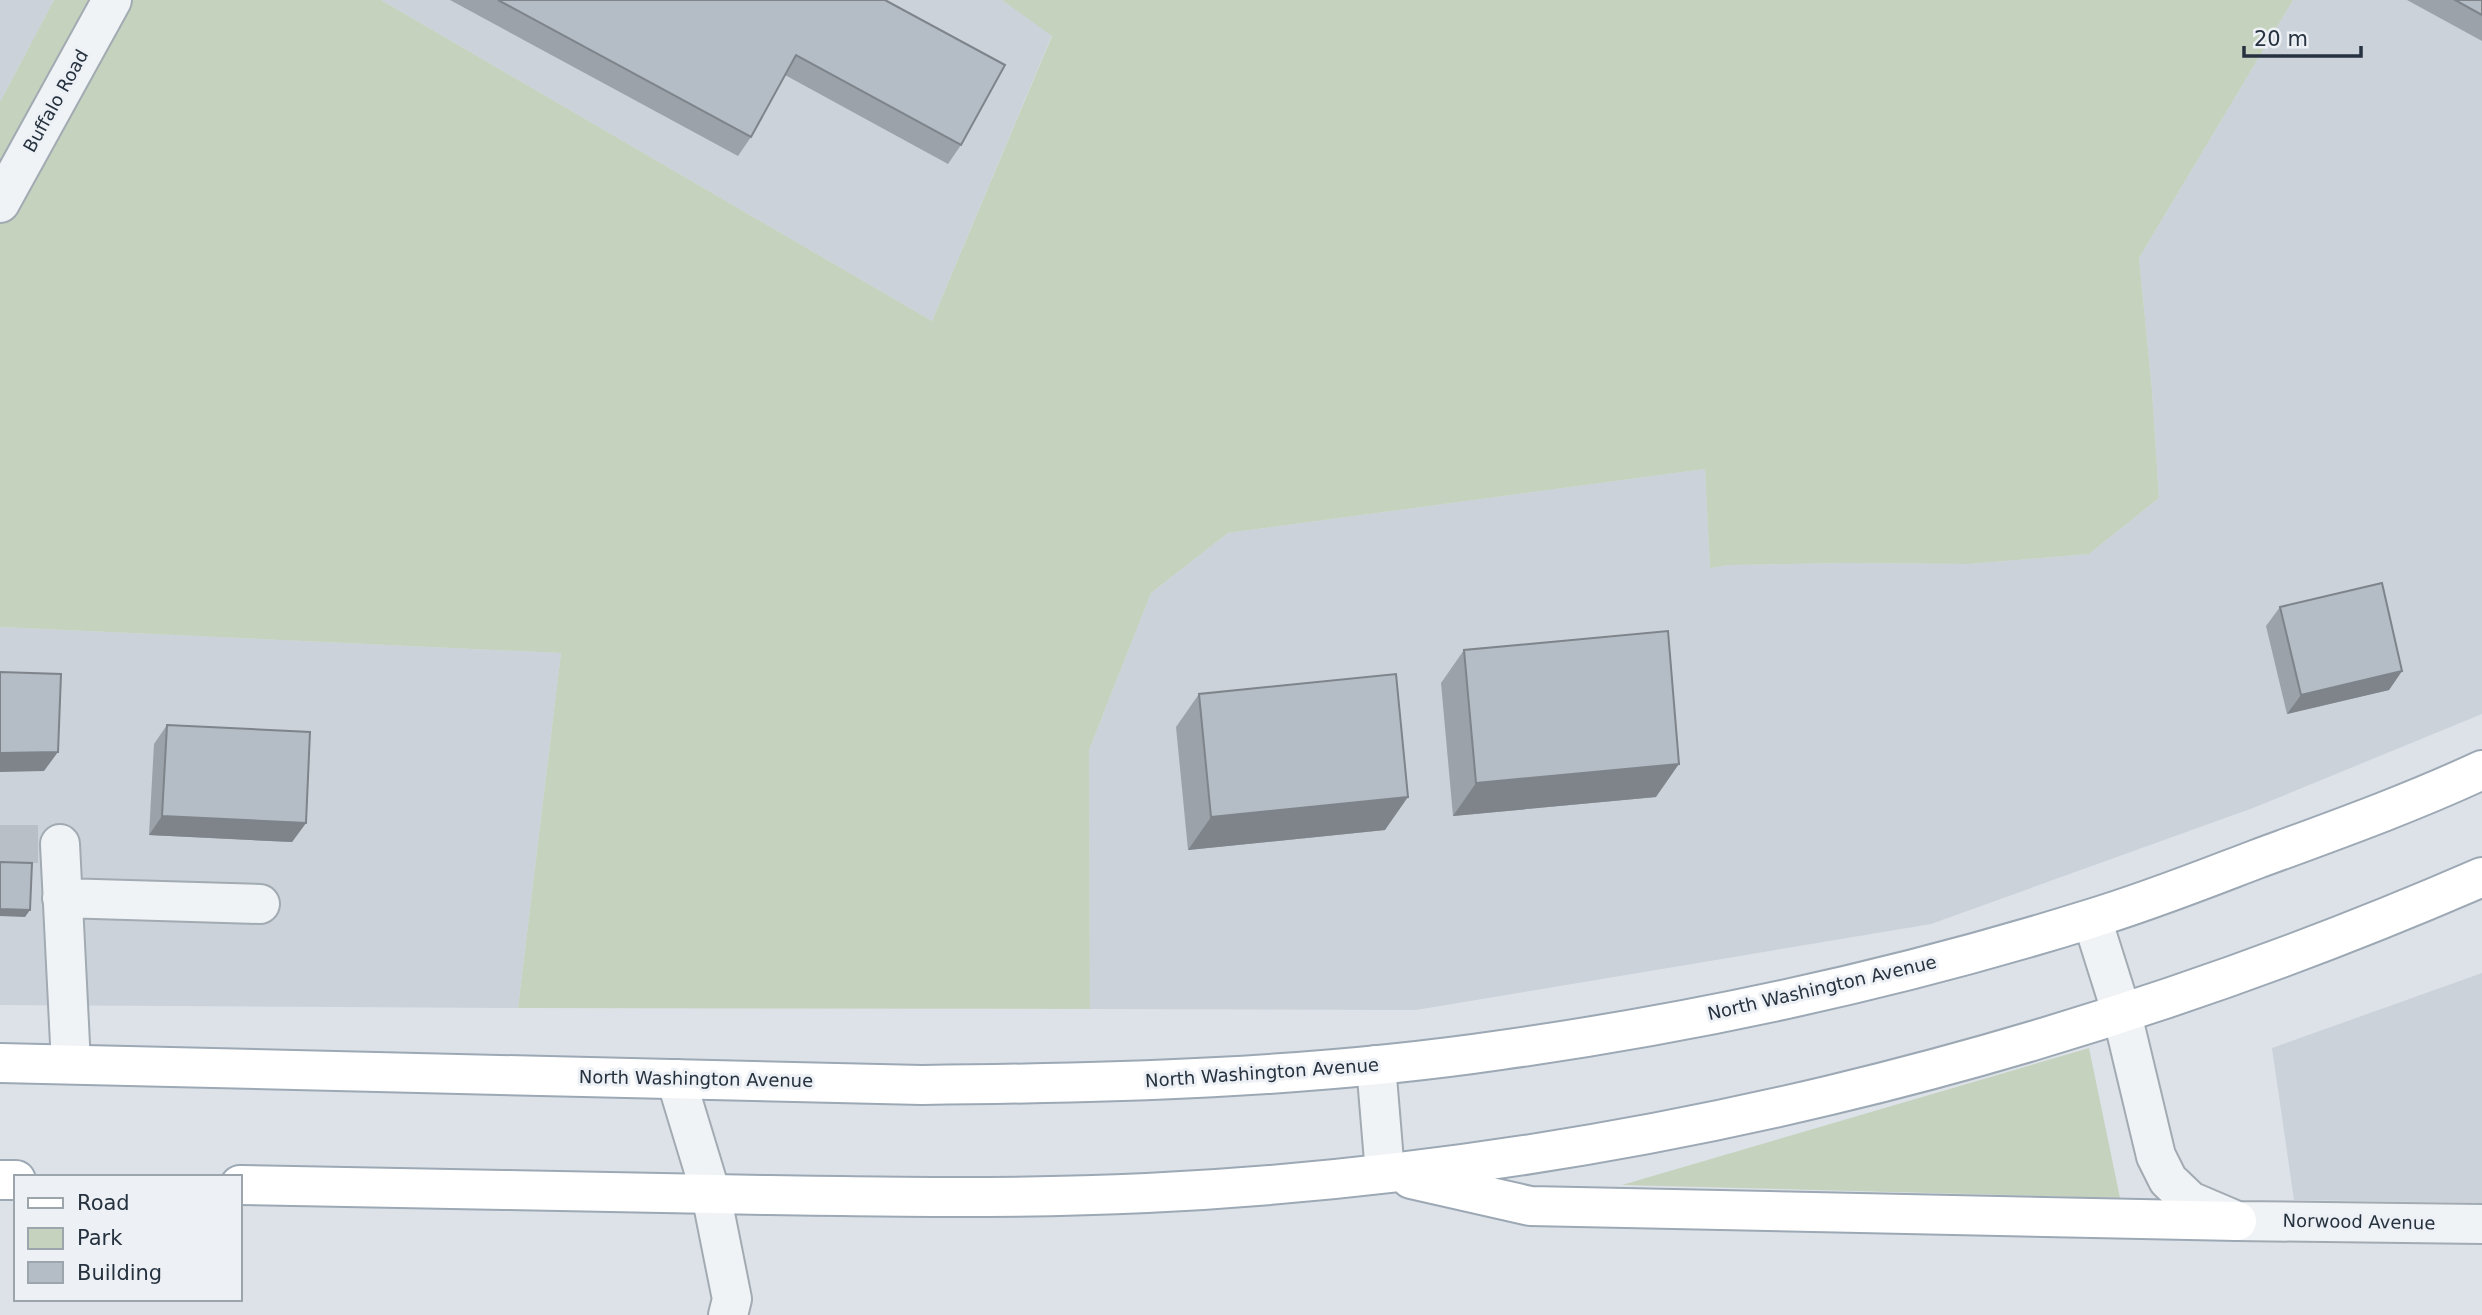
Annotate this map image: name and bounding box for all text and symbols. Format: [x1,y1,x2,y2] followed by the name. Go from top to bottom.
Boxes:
[2244,14,2361,58] scale bar
[2254,27,2308,51] text: 20 m
[19,46,92,156] street label: Buffalo Road
[1705,951,1938,1024] street label: North Washington Avenue
[1144,1054,1380,1091] street label: North Washington Avenue
[579,1066,813,1091] street label: North Washington Avenue
[14,1175,242,1301] legend
[77,1191,130,1215] text: Road
[2283,1210,2436,1233] street label: Norwood Avenue
[77,1226,123,1250] text: Park
[77,1261,162,1285] text: Building

